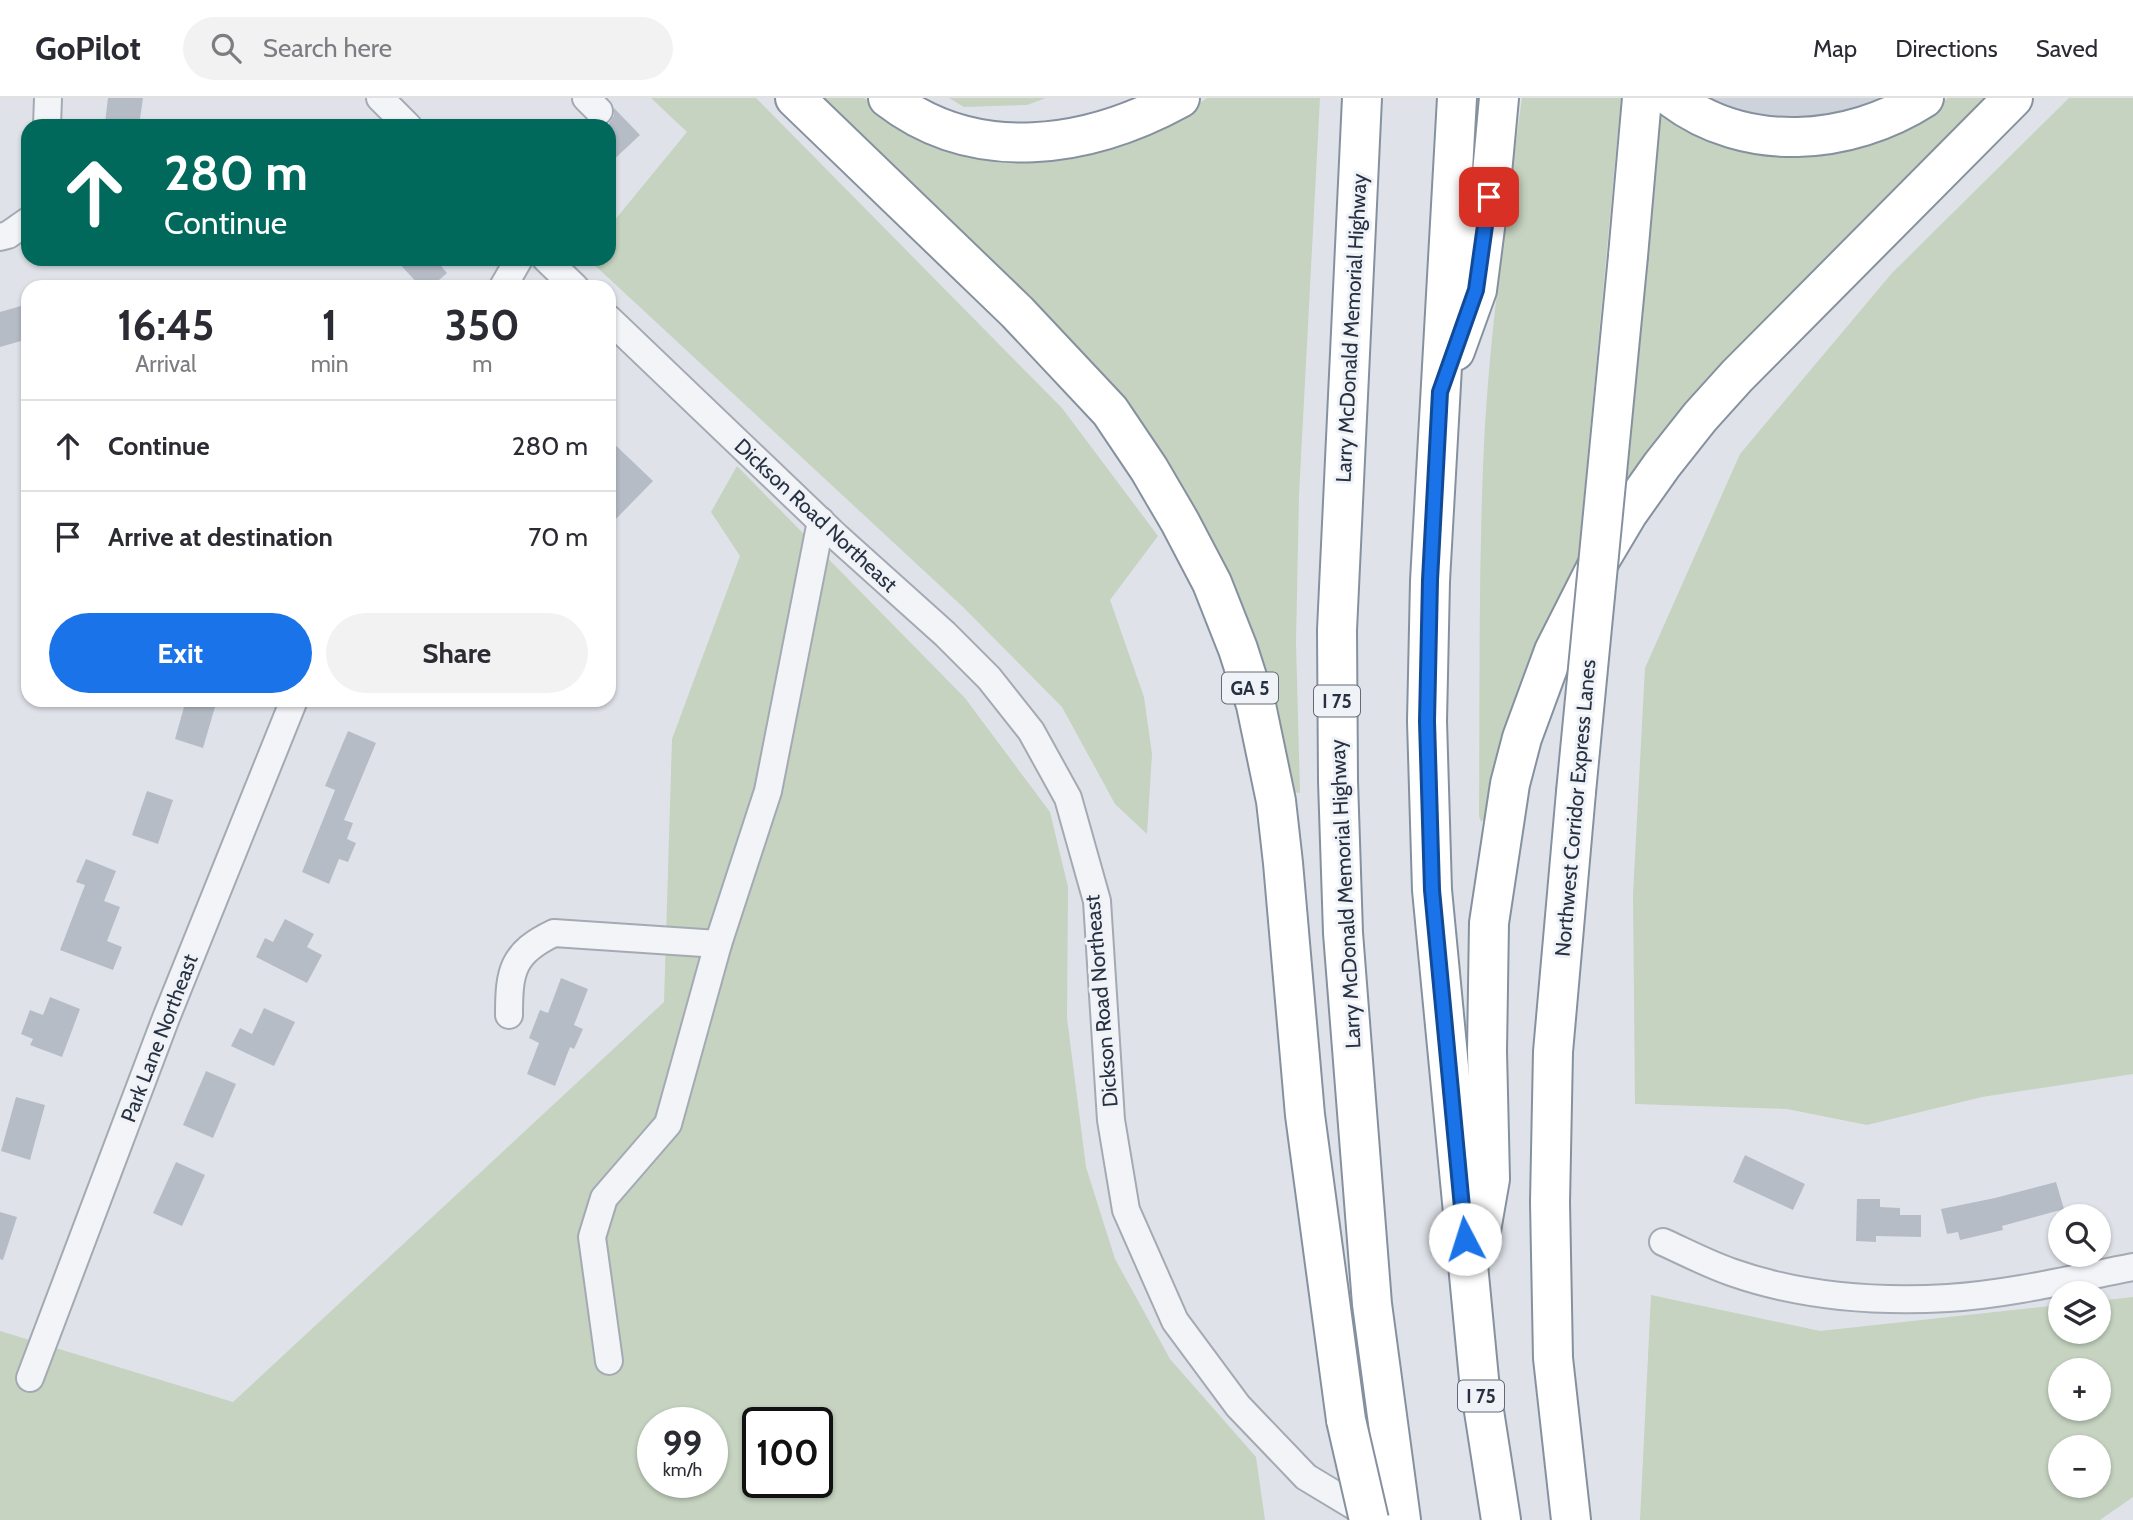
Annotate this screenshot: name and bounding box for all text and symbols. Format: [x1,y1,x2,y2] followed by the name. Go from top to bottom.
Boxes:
[183,17,673,80] search box
[35,28,141,68] text: GoPilot
[207,29,245,67] icon: search
[263,32,392,64] text: Search here
[1813,34,1857,63] text: Map
[1895,34,1998,63] text: Directions
[2036,34,2098,63] text: Saved
[164,143,308,202] text: 280 m
[49,147,140,238] icon: ahead
[1459,167,1519,227] pin
[1330,172,1372,483] street label: Larry McDonald Memorial Highway
[1470,178,1508,216] icon: arrive
[164,203,287,242] text: Continue
[117,299,214,351] text: 16:45
[322,299,337,351] text: 1
[445,299,520,351] text: 350
[135,350,196,378] text: Arrival
[311,350,349,378] text: min
[472,350,492,378] text: m
[49,427,87,465] icon: ahead
[108,430,210,462] text: Continue
[512,430,588,462] text: 280 m
[730,433,902,597] street label: Dickson Road Northeast
[49,518,87,556] icon: arrive
[108,521,333,553] text: Arrive at destination
[528,521,588,553] text: 70 m
[49,613,312,693] button: Exit
[326,613,588,693] button: Share
[1550,658,1600,958] street label: Northwest Corridor Express Lanes
[1222,673,1278,704] road number: GA 5
[1314,686,1360,716] road number: I 75
[1324,738,1366,1049] street label: Larry McDonald Memorial Highway
[1079,894,1123,1108] street label: Dickson Road Northeast
[115,950,203,1126] street label: Park Lane Northeast
[1428,1202,1502,1276] position arrow
[2048,1204,2111,1498] map controls
[2048,1204,2111,1267] button: search
[2048,1281,2111,1344] button: layers
[2048,1358,2111,1421] button: +
[1458,1380,1504,1412] road number: I 75
[742,1407,833,1498] speed limit sign: 100
[663,1422,702,1465] text: 99
[2048,1435,2111,1498] button: −
[663,1459,702,1481] text: km/h

